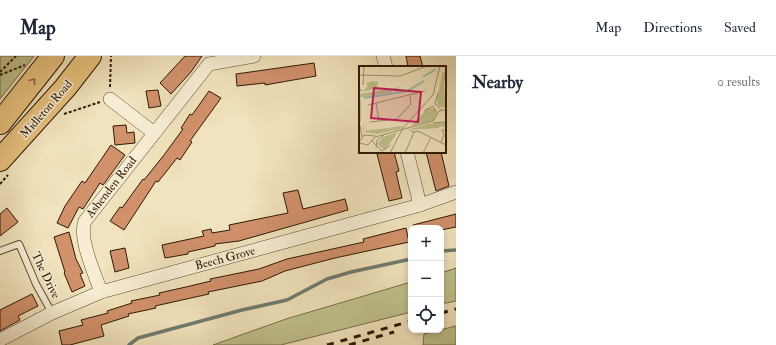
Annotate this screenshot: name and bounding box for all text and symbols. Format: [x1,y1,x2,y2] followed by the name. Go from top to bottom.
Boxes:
[20,16,56,40] text: Map
[595,19,621,36] text: Map
[643,19,702,36] text: Directions
[724,19,756,36] text: Saved
[359,66,446,153] inset map
[472,72,523,93] text: Nearby
[717,74,760,90] text: 0 results
[17,77,76,141] street label: Midleton Road
[28,79,35,86] one-way arrow
[82,154,140,222] street label: Ashenden Road
[408,225,444,333] map controls
[408,225,444,261] button: +
[193,243,257,274] street label: Beech Grove
[28,249,63,301] street label: The Drive
[408,261,444,297] button: −
[408,297,444,333] button: locate

